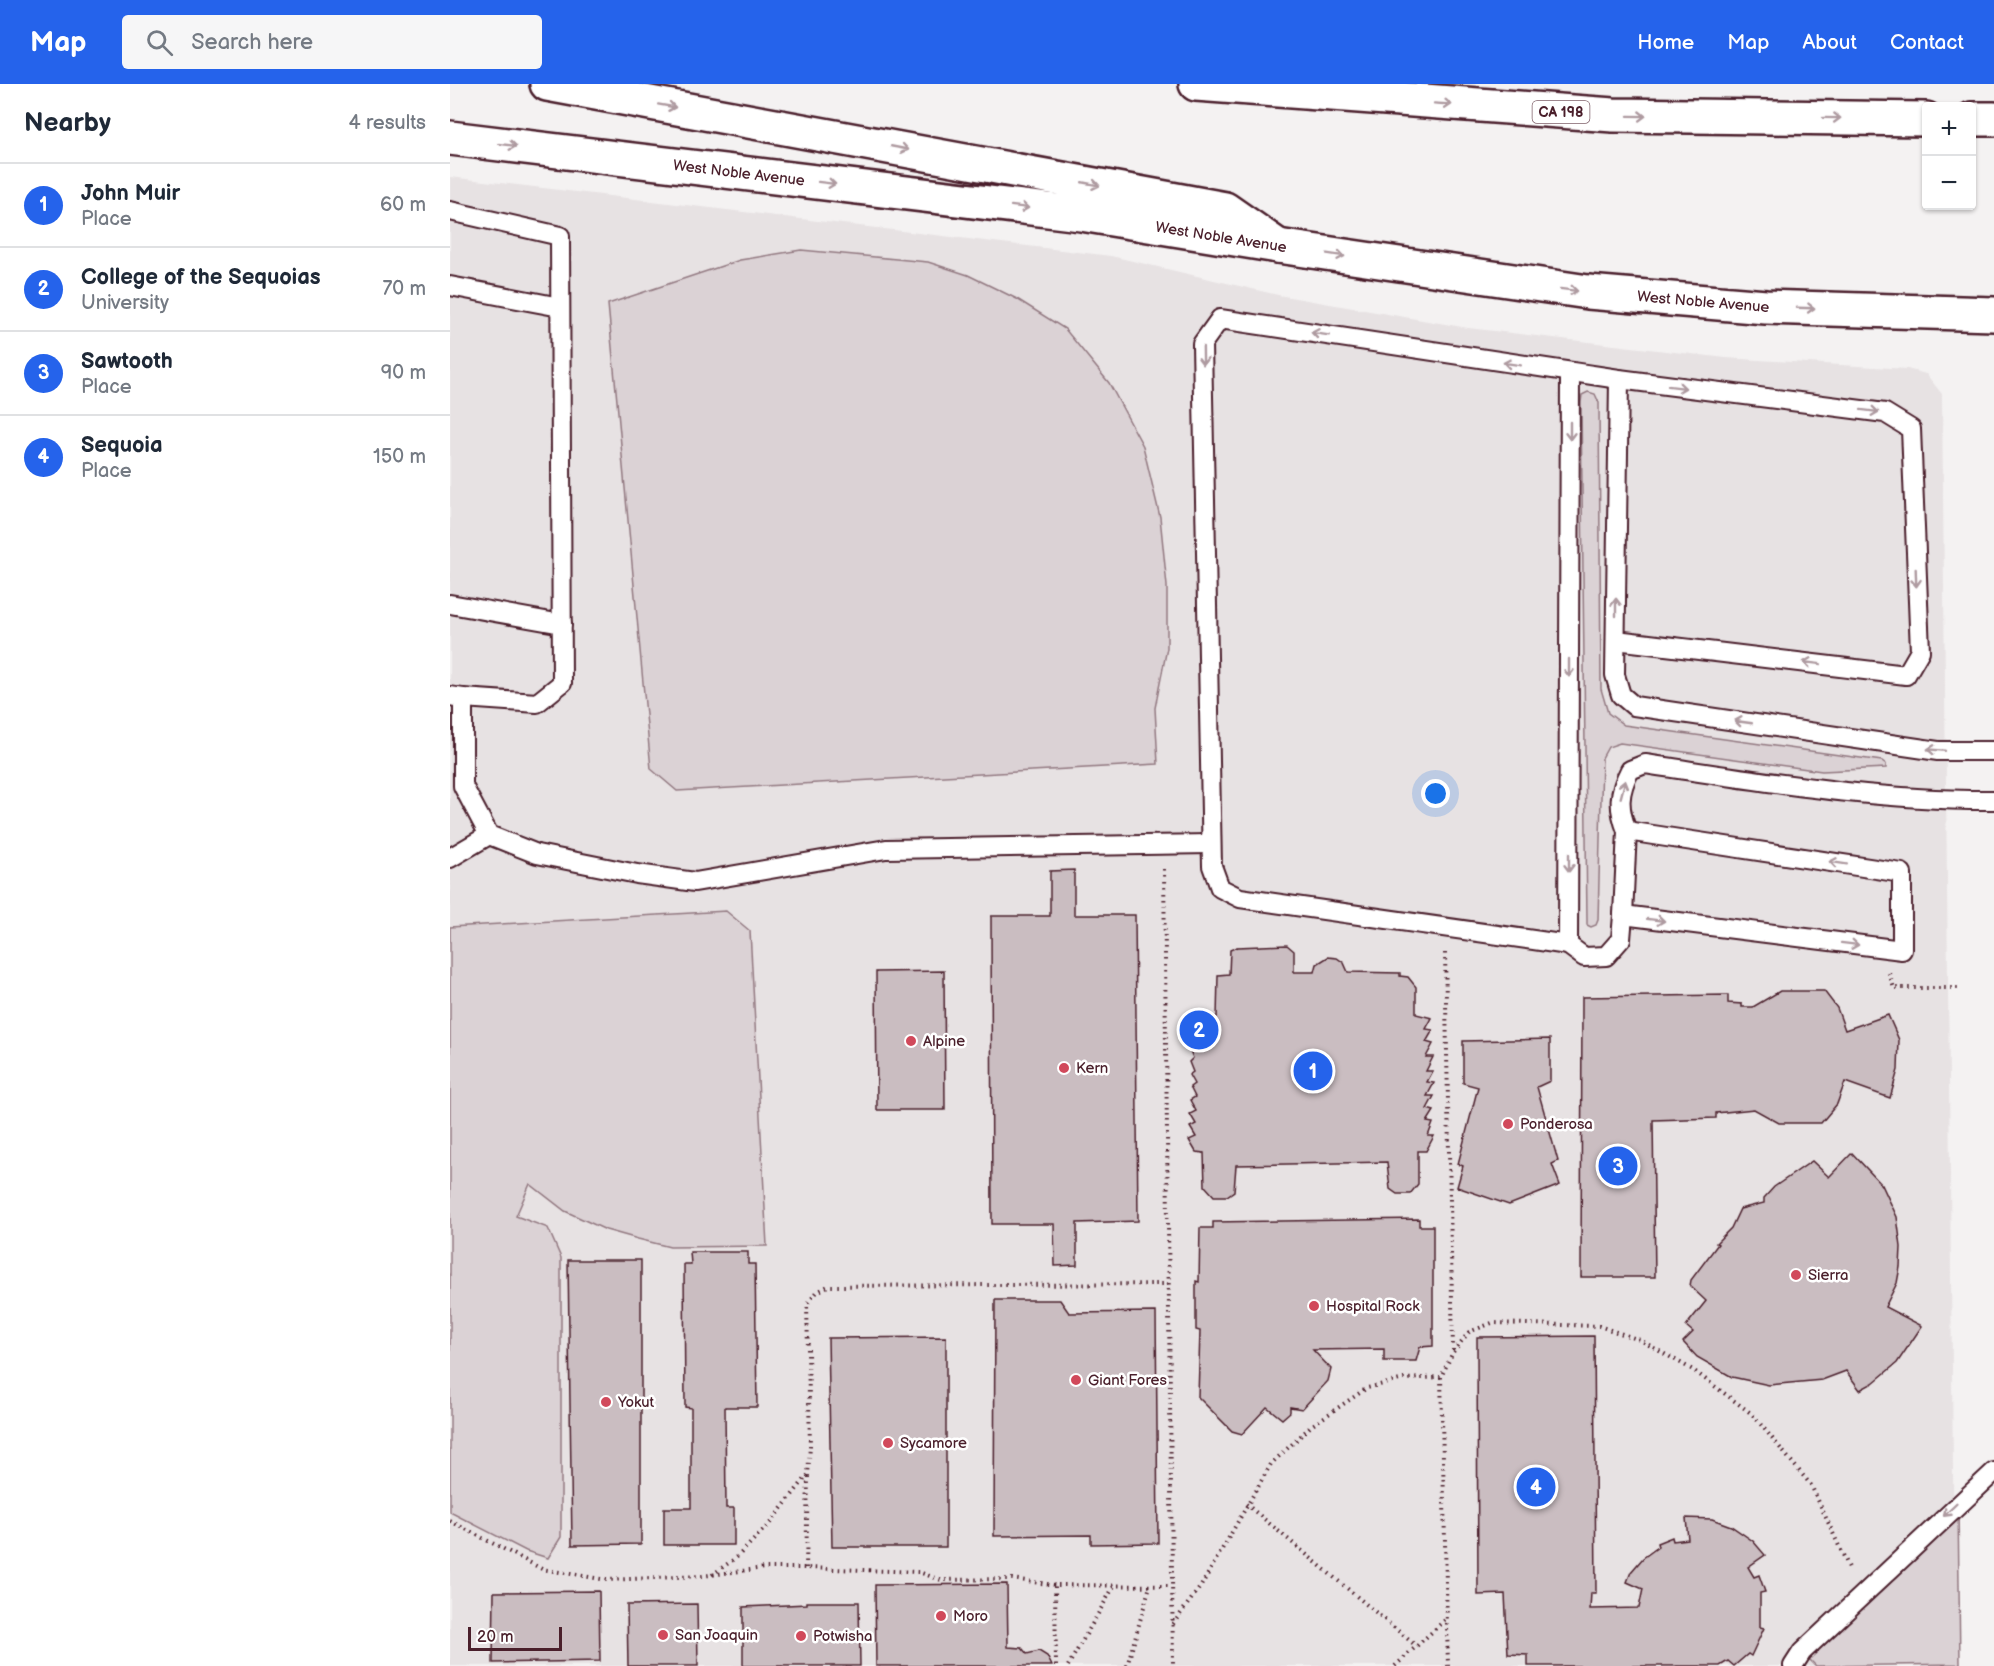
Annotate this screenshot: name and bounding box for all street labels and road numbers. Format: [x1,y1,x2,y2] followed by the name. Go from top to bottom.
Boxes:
[1532,101,1590,123] road number: CA 198
[672,156,806,191] street label: West Noble Avenue
[1154,218,1288,257] street label: West Noble Avenue
[1636,287,1770,317] street label: West Noble Avenue

